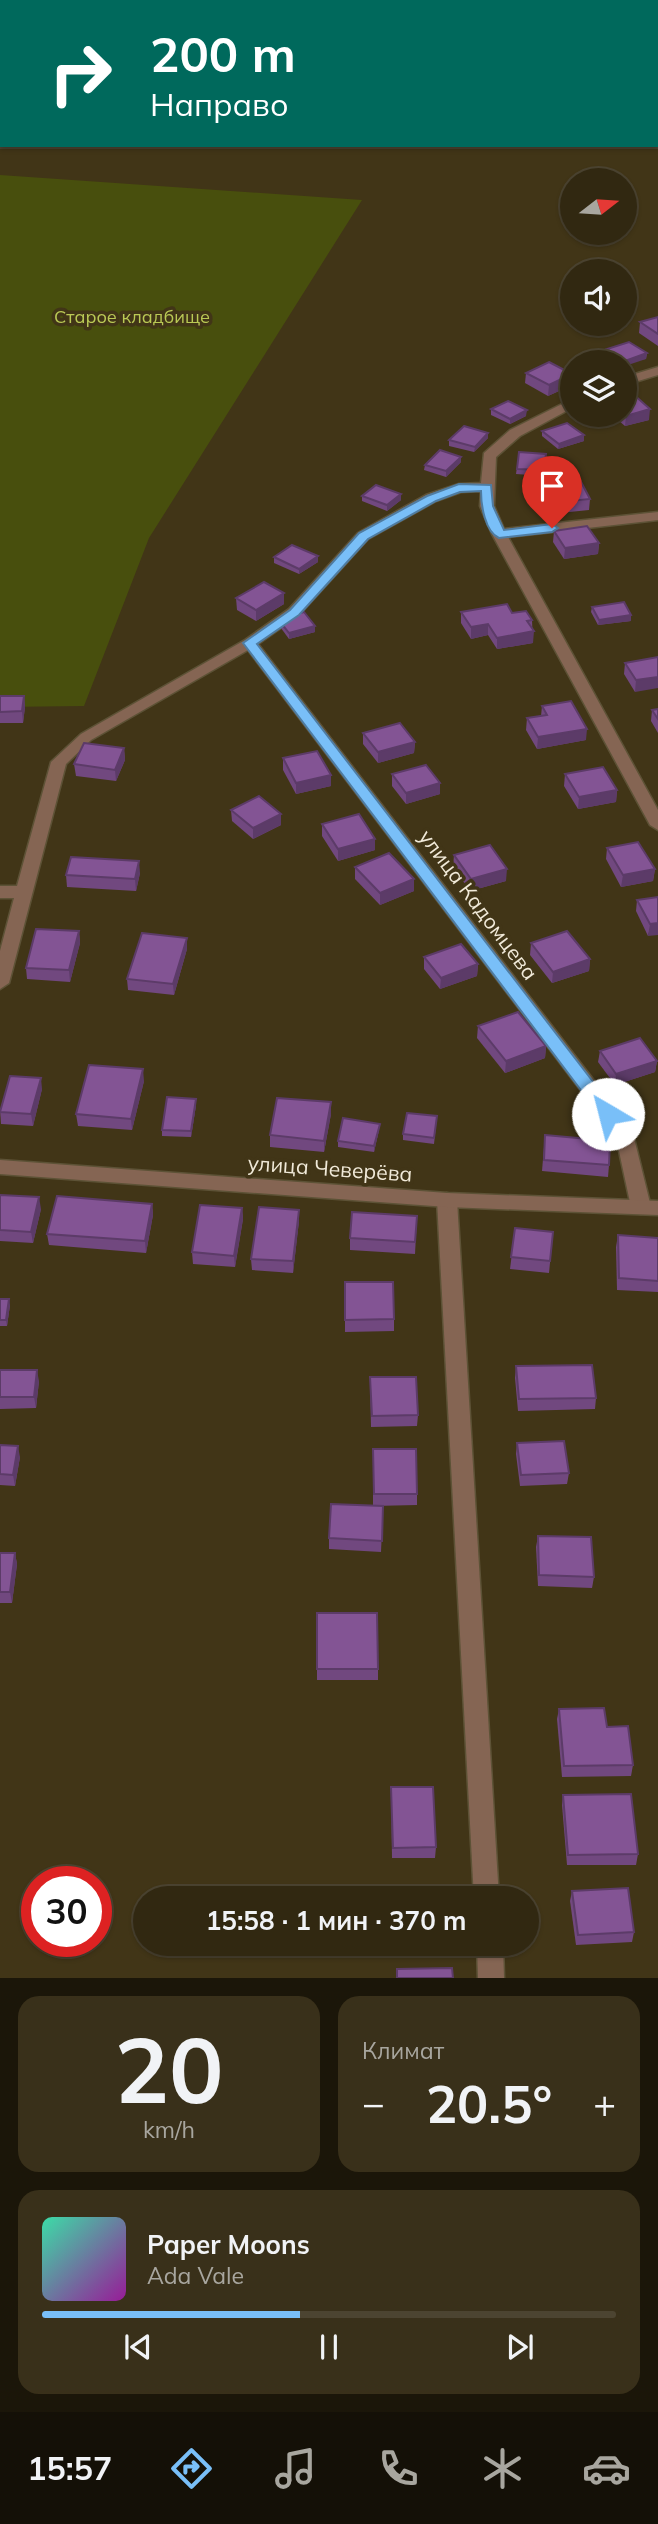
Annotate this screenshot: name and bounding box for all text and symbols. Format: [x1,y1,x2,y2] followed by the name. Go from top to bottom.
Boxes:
[150,23,296,84] text: 200 m
[35,28,126,119] icon: right
[150,84,289,124] text: Направо
[560,168,637,245] north arrow
[560,168,637,427] map controls
[560,259,637,336] button: sound
[54,305,210,328] park label: Старое кладбище
[560,350,637,427] button: layers
[522,456,582,528] pin
[533,467,571,505] icon: arrive
[414,824,544,985] street label: улица Кадомцева
[571,1077,645,1151] position arrow
[247,1149,413,1187] street label: улица Чеверёва
[21,1866,112,1957] speed limit sign: 30
[206,1904,466,1937] text: 15:58 · 1 мин · 370 m
[114,2012,224,2126] text: 20
[362,2036,444,2065] text: Климат
[426,2071,552,2136] text: 20.5°
[362,2079,385,2127] text: −
[593,2079,616,2127] text: +
[143,2115,195,2144] text: km/h
[147,2228,310,2261] text: Paper Moons
[147,2261,244,2290] text: Ada Vale
[119,2328,157,2366] icon: previous
[310,2328,348,2366] icon: pause
[501,2328,539,2366] icon: next
[167,2444,216,2493] icon: directions
[271,2444,320,2493] icon: music
[374,2444,423,2493] icon: phone
[478,2444,527,2493] icon: climate
[582,2444,631,2493] icon: car
[27,2448,112,2488] text: 15:57

